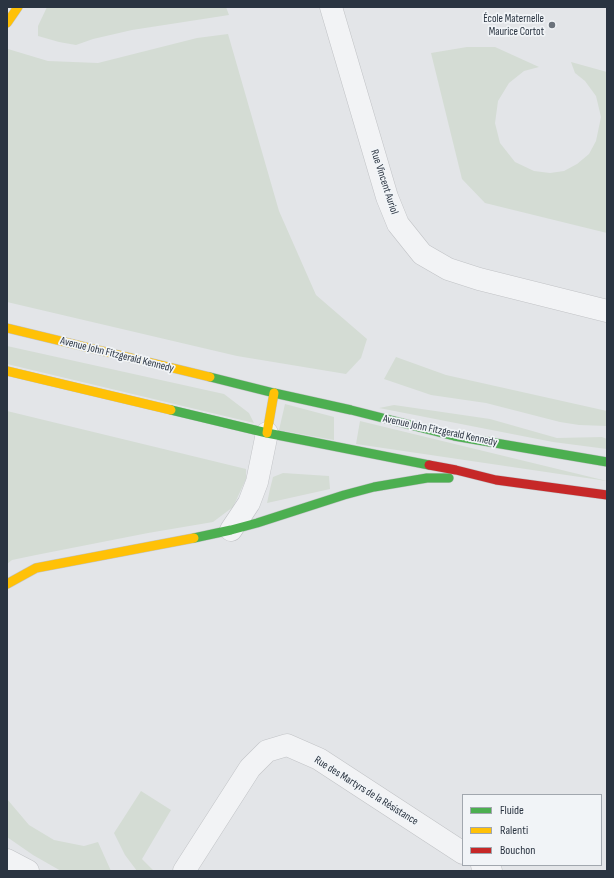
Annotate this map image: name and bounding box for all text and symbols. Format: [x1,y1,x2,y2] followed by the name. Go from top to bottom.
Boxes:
[483,12,544,38] place label: École Maternelle Maurice Cortot
[547,20,557,30] marker: École Maternelle Maurice Cortot
[367,148,401,216] street label: Rue Vincent Auriol
[59,334,175,376] street label: Avenue John Fitzgerald Kennedy
[382,412,498,450] street label: Avenue John Fitzgerald Kennedy
[312,754,420,828] street label: Rue des Martyrs de la Résistance
[462,794,602,866] legend
[500,803,524,818] text: Fluide
[500,823,528,838] text: Ralenti
[500,843,535,858] text: Bouchon

